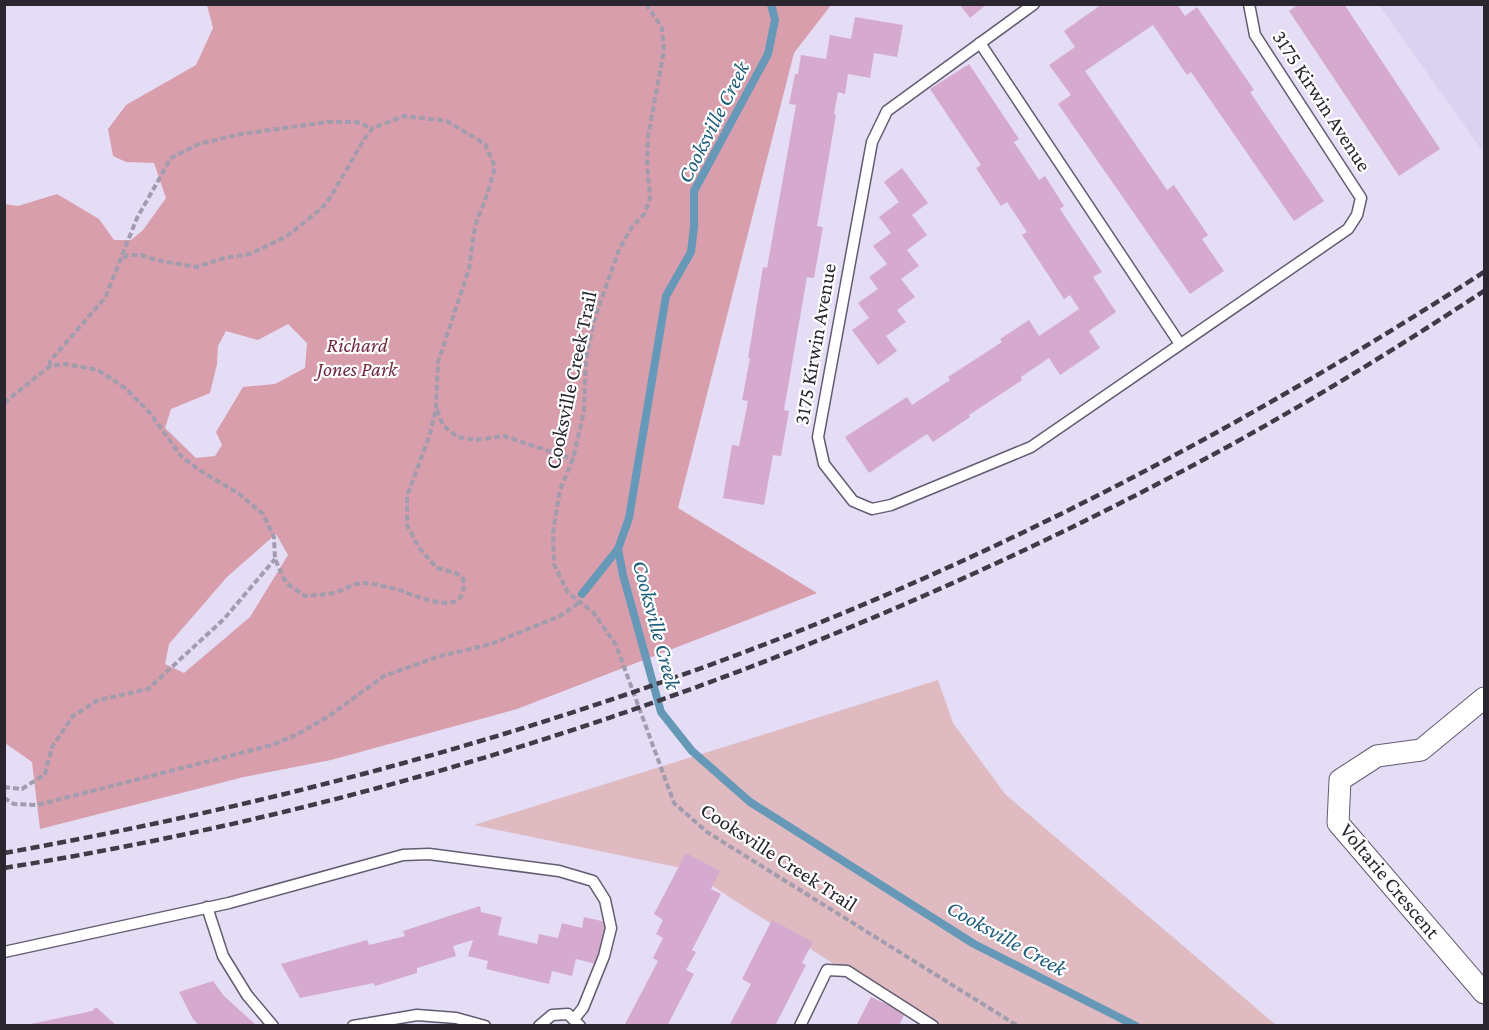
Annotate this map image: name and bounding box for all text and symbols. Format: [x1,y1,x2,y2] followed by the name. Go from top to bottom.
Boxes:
[1267,26,1377,176] street label: 3175 Kirwin Avenue
[672,56,755,187] water label: Cooksville Creek
[789,261,841,427] street label: 3175 Kirwin Avenue
[540,289,602,471] street label: Cooksville Creek Trail
[313,333,398,381] park label: Richard Jones Park
[628,558,687,694] water label: Cooksville Creek
[696,797,862,917] street label: Cooksville Creek Trail
[1335,819,1446,944] street label: Voltarie Crescent
[943,895,1072,982] water label: Cooksville Creek

